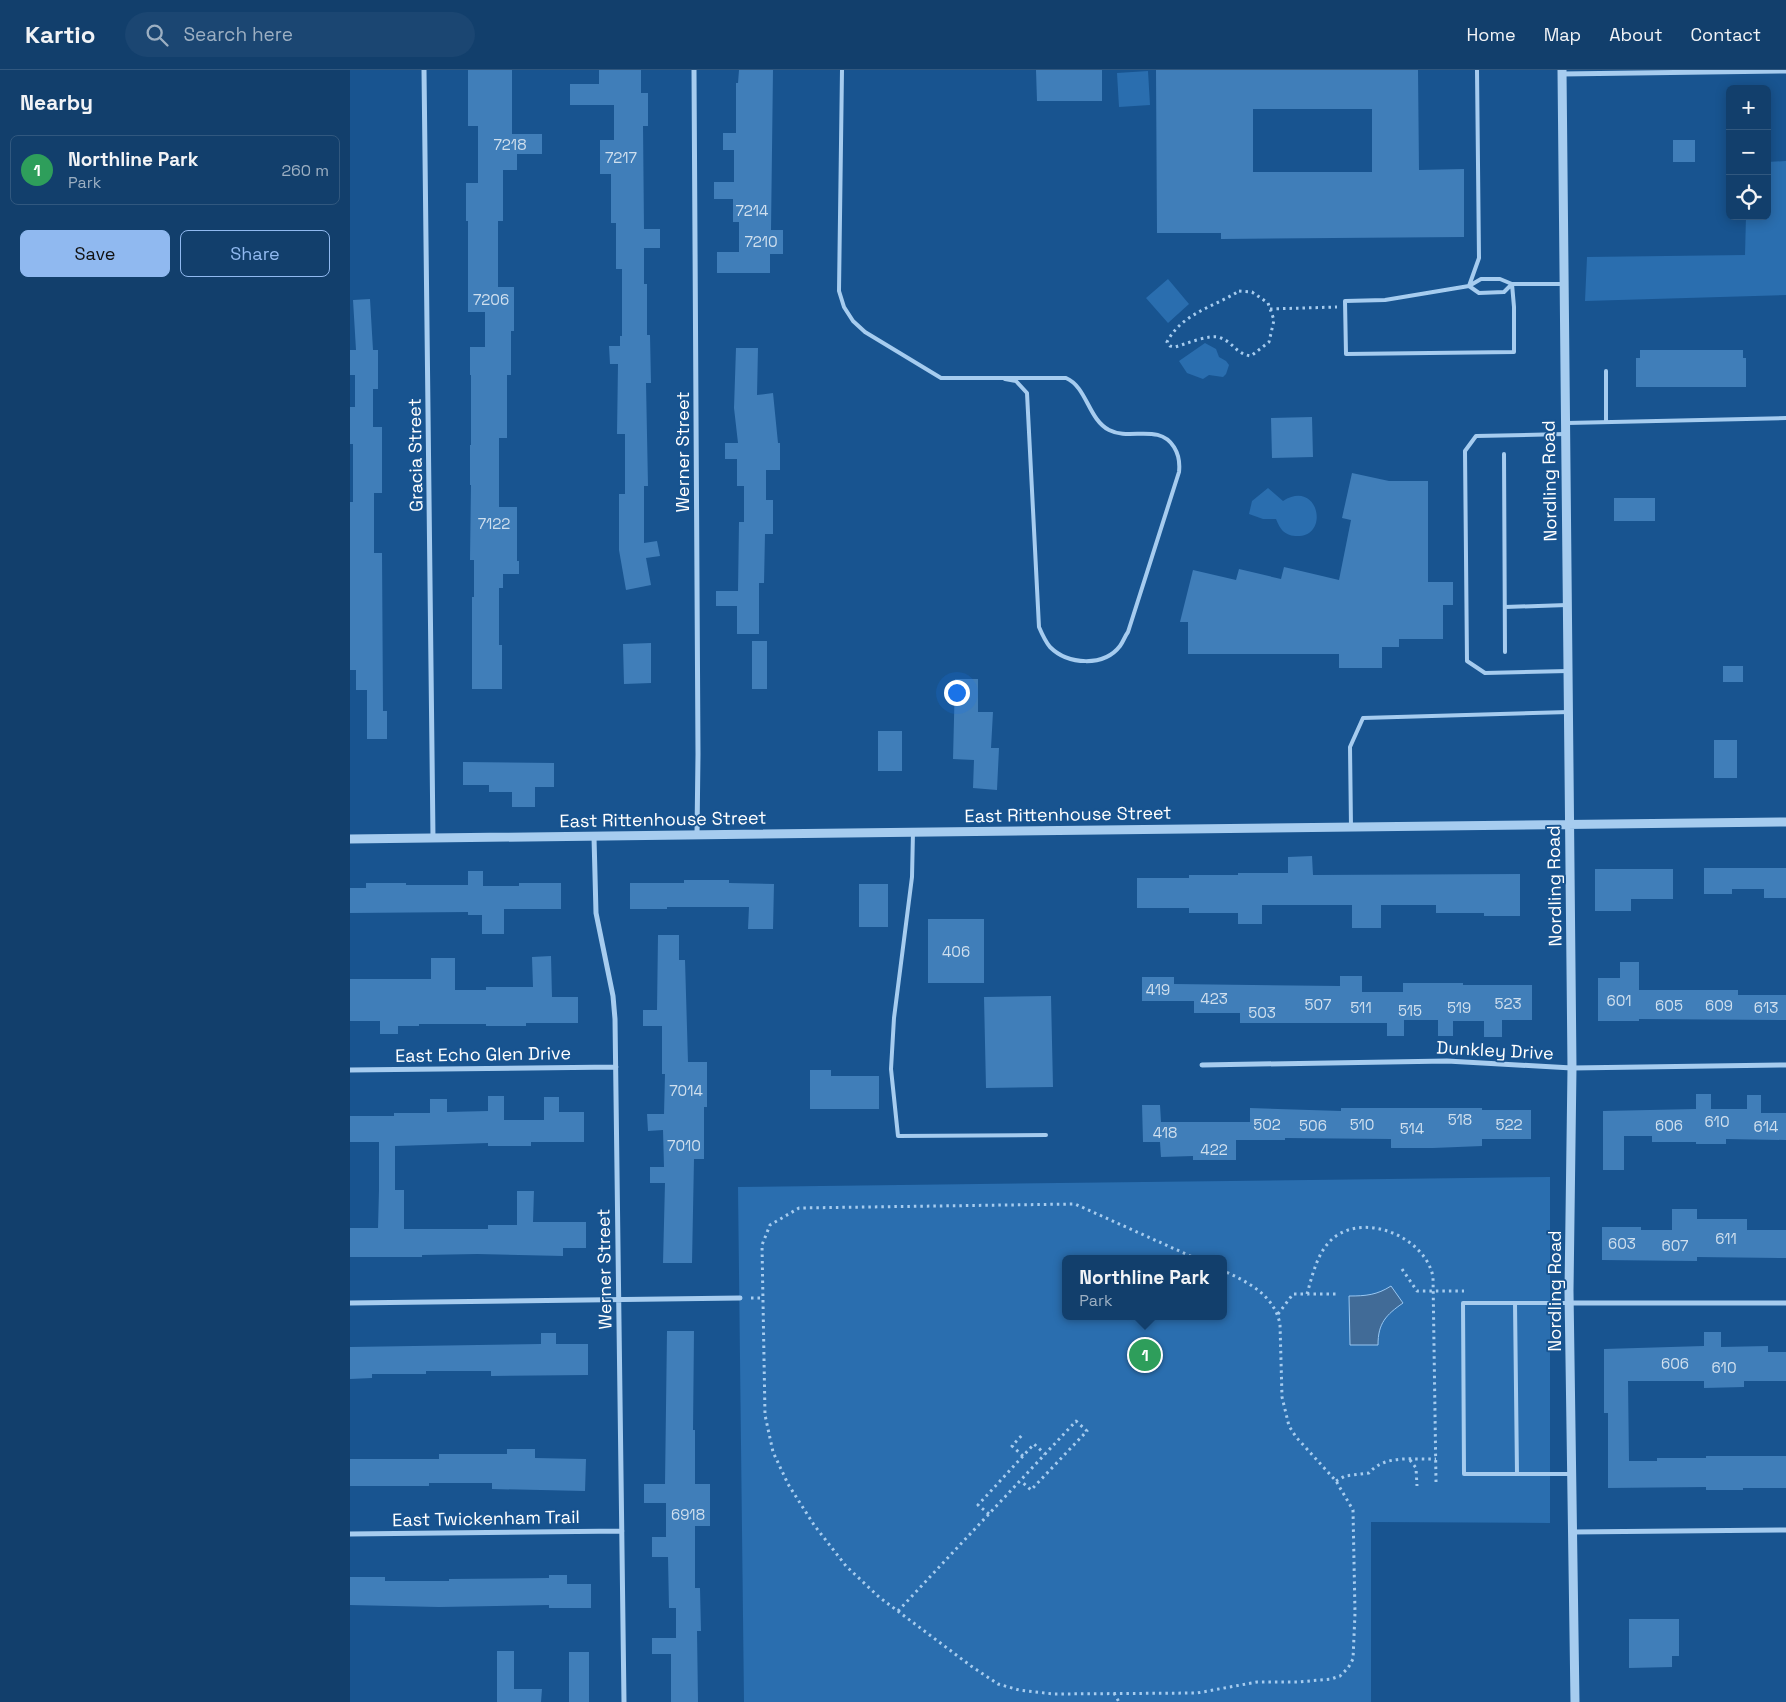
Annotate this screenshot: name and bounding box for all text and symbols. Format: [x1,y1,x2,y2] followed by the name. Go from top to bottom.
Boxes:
[125,12,475,57] search box
[25,19,95,50] text: Kartio
[143,21,171,49] icon: search
[183,22,293,47] text: Search here
[1467,23,1516,46] text: Home
[1544,23,1581,46] text: Map
[1609,23,1663,46] text: About
[1691,23,1761,46] text: Contact
[1726,85,1771,220] map controls
[1726,85,1771,130] button: +
[20,89,93,116] text: Nearby
[1726,130,1771,175] button: −
[494,135,526,154] house number: 7218
[68,147,198,172] text: Northline Park
[605,148,637,167] house number: 7217
[33,160,41,181] text: 1
[281,160,329,181] text: 260 m
[68,172,101,193] text: Park
[1726,175,1771,220] button: locate
[735,201,769,220] house number: 7214
[20,230,170,277] button: Save
[180,230,330,277] button: Share
[744,232,778,251] house number: 7210
[473,290,509,309] house number: 7206
[671,391,694,513] street label: Werner Street
[403,398,427,512] street label: Gracia Street
[1536,420,1562,542] street label: Nordling Road
[478,514,510,533] house number: 7122
[944,680,970,706] your location
[964,801,1172,827] street label: East Rittenhouse Street
[559,806,767,832] street label: East Rittenhouse Street
[1541,825,1567,947] street label: Nordling Road
[942,942,970,961] house number: 406
[1146,980,1170,999] house number: 419
[1200,989,1228,1008] house number: 423
[1606,991,1632,1010] house number: 601
[1495,994,1521,1013] house number: 523
[1305,995,1331,1014] house number: 507
[1655,996,1683,1015] house number: 605
[1705,996,1733,1015] house number: 609
[1350,998,1372,1017] house number: 511
[1447,998,1471,1017] house number: 519
[1754,998,1778,1017] house number: 613
[1398,1001,1422,1020] house number: 515
[1248,1003,1276,1022] house number: 503
[1436,1035,1554,1065] street label: Dunkley Drive
[395,1041,571,1067] street label: East Echo Glen Drive
[669,1081,703,1100] house number: 7014
[1448,1110,1472,1129] house number: 518
[1704,1112,1730,1131] house number: 610
[1253,1115,1281,1134] house number: 502
[1350,1115,1374,1134] house number: 510
[1496,1115,1522,1134] house number: 522
[1299,1116,1327,1135] house number: 506
[1655,1116,1683,1135] house number: 606
[1754,1117,1778,1136] house number: 614
[1400,1119,1424,1138] house number: 514
[1153,1123,1177,1142] house number: 418
[667,1136,701,1155] house number: 7010
[1200,1140,1228,1159] house number: 422
[591,1208,617,1330] street label: Werner Street
[1715,1229,1737,1248] house number: 611
[1543,1230,1566,1352] street label: Nordling Road
[1608,1234,1636,1253] house number: 603
[1662,1236,1689,1255] house number: 607
[1062,1255,1227,1320] popup
[1079,1265,1210,1290] text: Northline Park
[1079,1290,1113,1311] text: Park
[1129,1336,1161,1374] pin: 1
[1661,1354,1689,1373] house number: 606
[1711,1358,1737,1377] house number: 610
[392,1505,580,1531] street label: East Twickenham Trail
[671,1505,705,1524] house number: 6918

